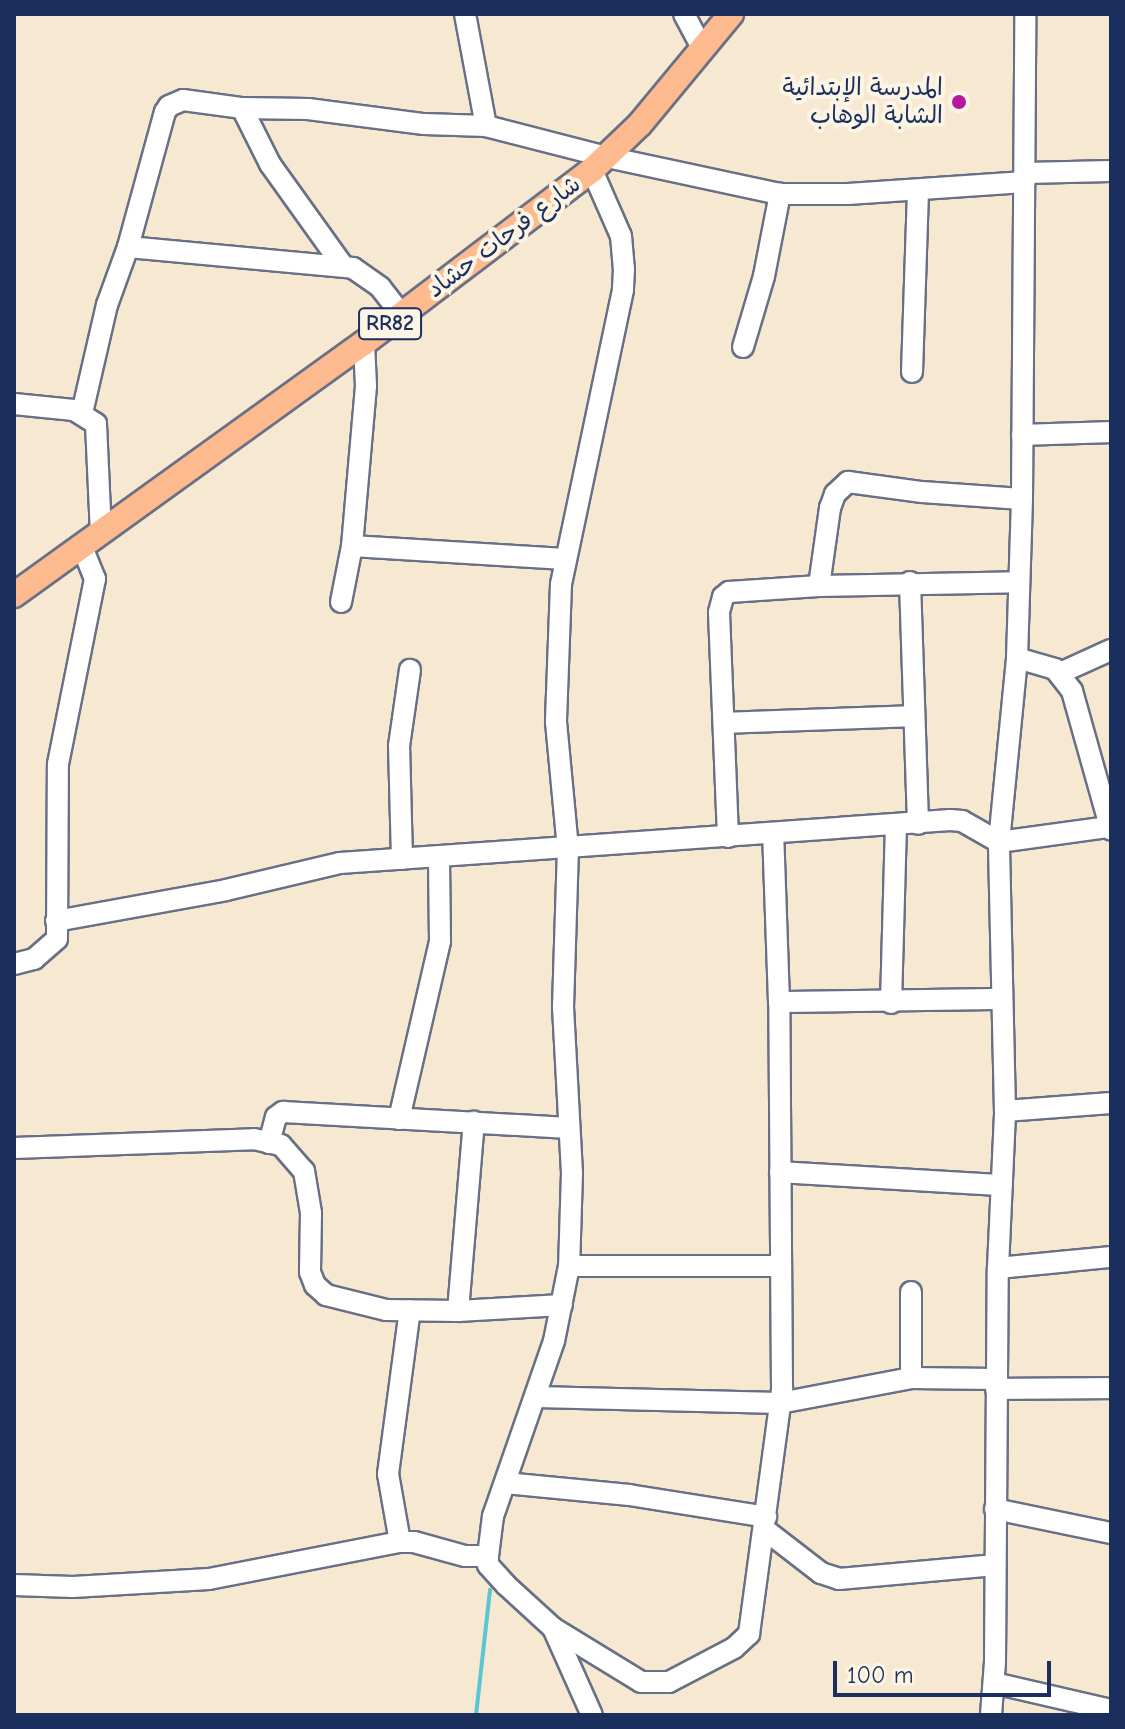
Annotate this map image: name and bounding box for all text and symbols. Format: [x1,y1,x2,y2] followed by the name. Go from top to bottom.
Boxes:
[782,74,943,130] place label: المدرسة الإبتدائية الشابة الوهاب
[950,93,968,111] marker: المدرسة الإبتدائية الشابة الوهاب
[422,170,586,304] street label: شارع فرحات حشاد
[358,306,422,342] road number: RR82
[837,1645,1055,1695] scale bar
[847,1661,914,1689] text: 100 m

